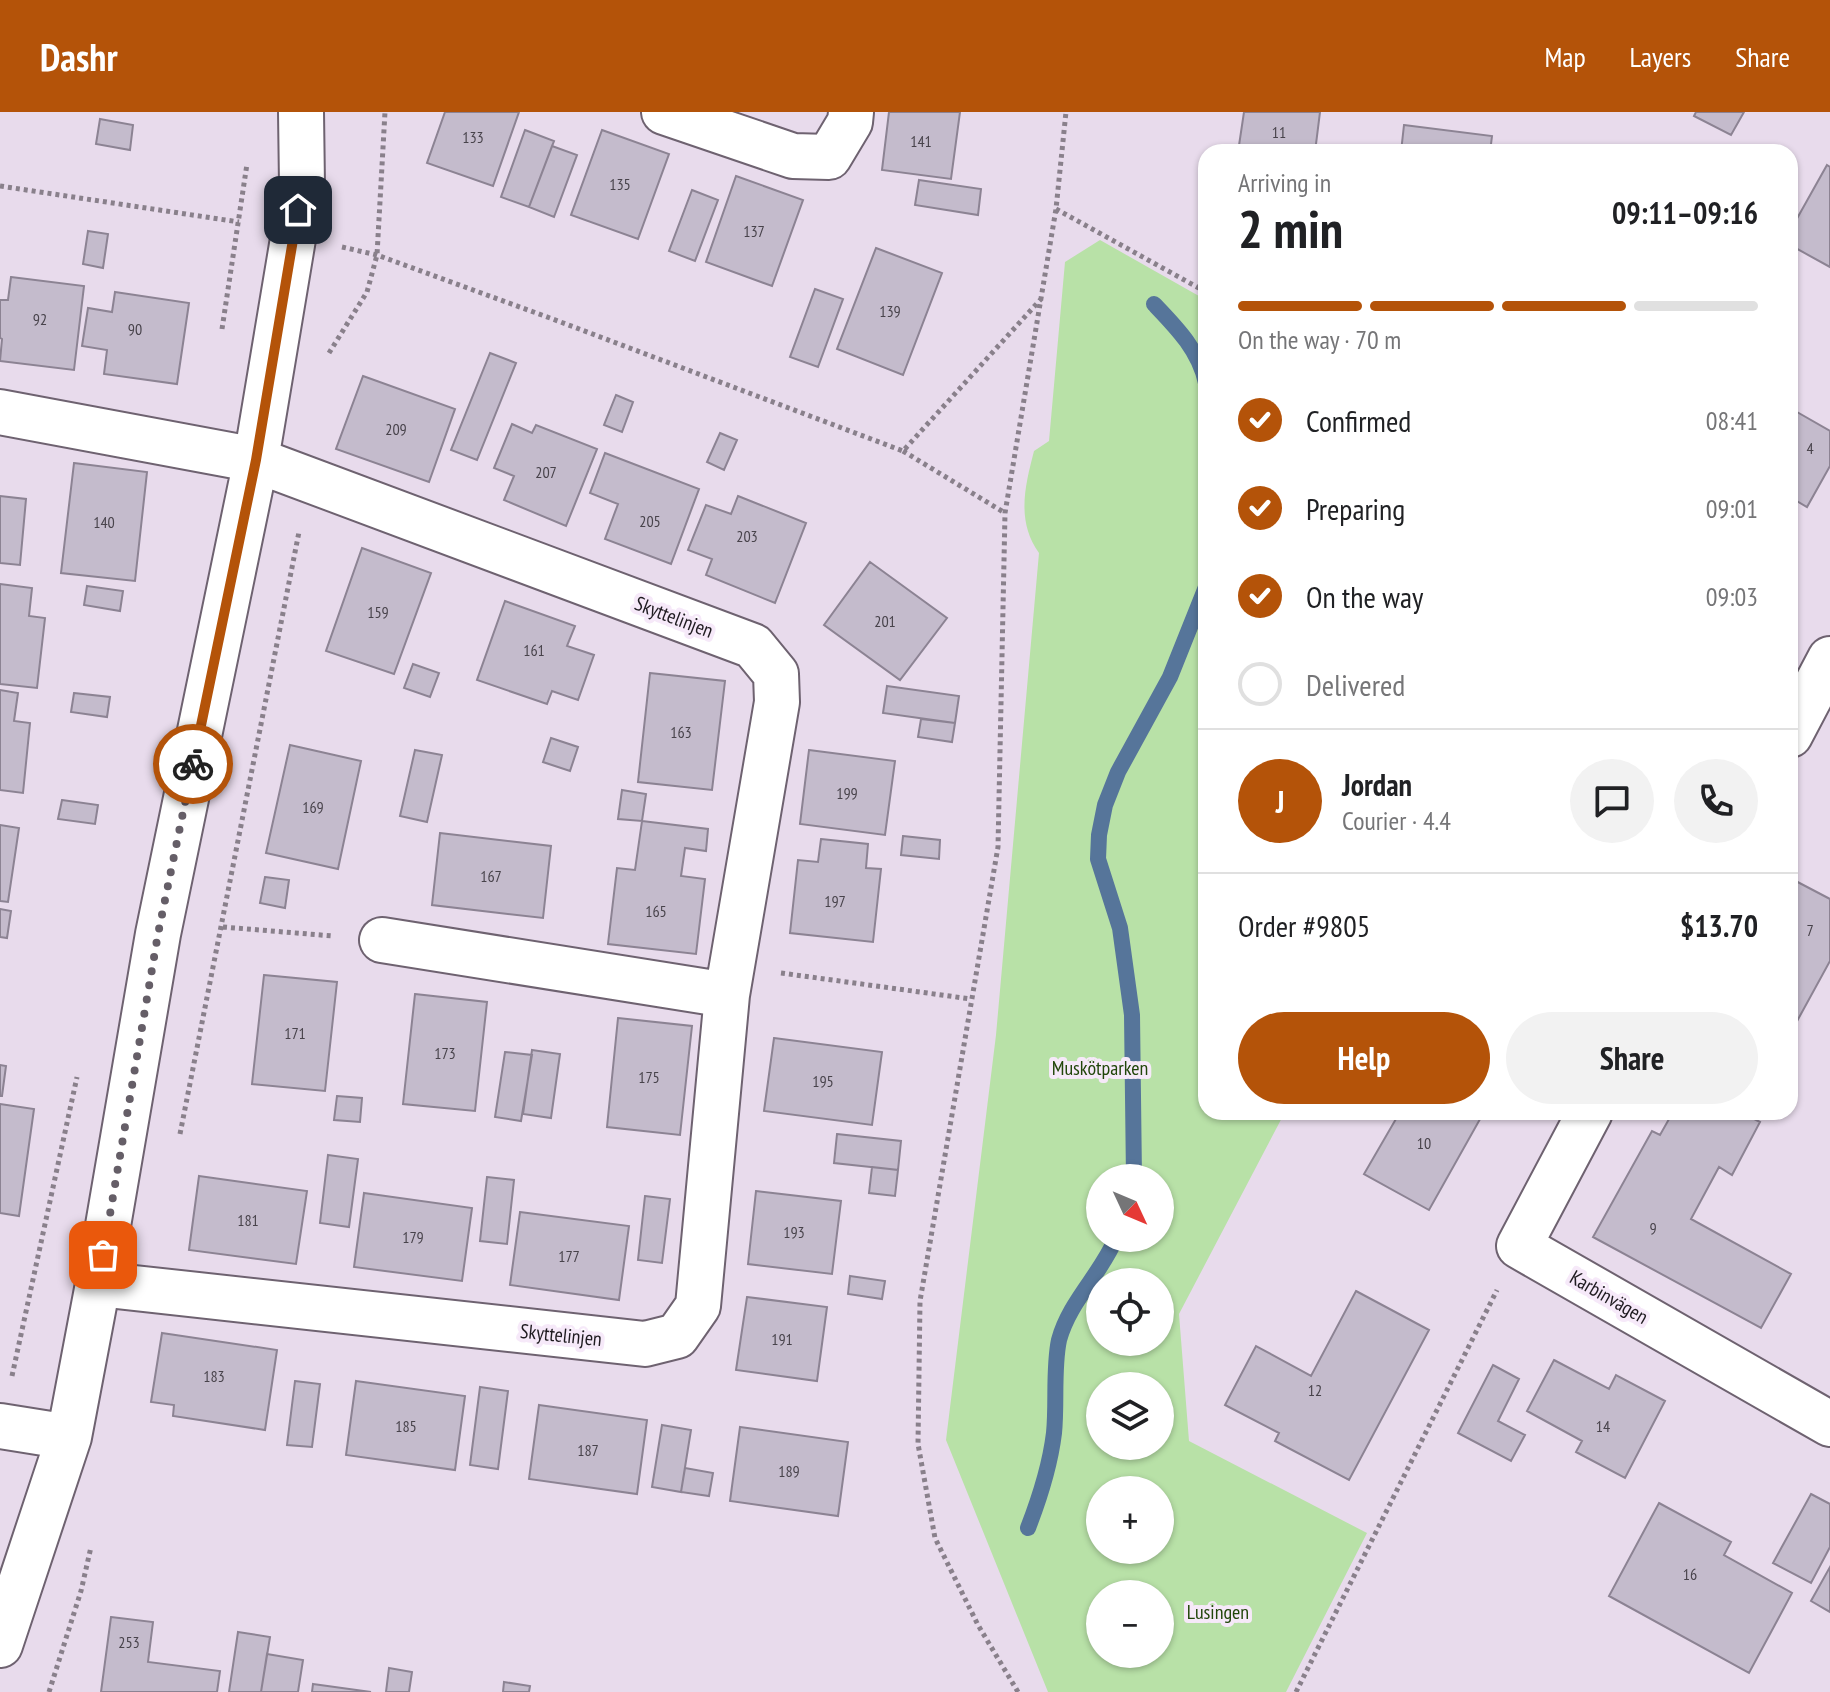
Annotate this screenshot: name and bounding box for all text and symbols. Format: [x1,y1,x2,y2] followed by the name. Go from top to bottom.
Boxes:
[40,32,118,81] text: Dashr
[1544,38,1586,75] text: Map
[1630,38,1691,75] text: Layers
[1735,38,1790,75] text: Share
[1272,122,1286,142] house number: 11
[462,127,484,147] house number: 133
[910,131,932,151] house number: 141
[1238,166,1331,199] text: Arriving in
[609,174,631,194] house number: 135
[264,176,332,244] pin
[276,188,320,232] icon: home
[1612,193,1758,232] text: 09:11–09:16
[1238,195,1343,262] text: 2 min
[743,221,765,241] house number: 137
[879,301,901,321] house number: 139
[33,309,47,329] house number: 92
[128,319,142,339] house number: 90
[1238,323,1401,356] text: On the way · 70 m
[1238,398,1282,442] icon: check
[1306,401,1411,440] text: Confirmed
[1706,404,1758,437] text: 08:41
[385,419,407,439] house number: 209
[1806,438,1814,458] house number: 4
[535,462,557,482] house number: 207
[1238,486,1282,530] icon: check
[1306,489,1405,528] text: Preparing
[1706,492,1758,525] text: 09:01
[639,511,661,531] house number: 205
[93,512,115,532] house number: 140
[736,526,758,546] house number: 203
[1238,574,1282,618] icon: check
[1306,577,1423,616] text: On the way
[1706,580,1758,613] text: 09:03
[631,590,717,644] street label: Skyttelinjen
[367,602,389,622] house number: 159
[874,611,896,631] house number: 201
[523,640,545,660] house number: 161
[1306,665,1405,704] text: Delivered
[670,722,692,742] house number: 163
[153,724,233,804] courier
[171,742,215,786] icon: bike
[1570,759,1654,843] button: chat
[1674,759,1758,843] button: phone
[1342,765,1412,804] text: Jordan
[1276,782,1284,821] text: J
[836,783,858,803] house number: 199
[302,797,324,817] house number: 169
[1342,804,1451,837] text: Courier · 4.4
[480,866,502,886] house number: 167
[824,891,846,911] house number: 197
[645,901,667,921] house number: 165
[1238,906,1370,945] text: Order #9805
[1680,906,1758,945] text: $13.70
[1806,920,1814,940] house number: 7
[1238,1012,1490,1104] button: Help
[1506,1012,1758,1104] button: Share
[284,1023,306,1043] house number: 171
[434,1043,456,1063] house number: 173
[1052,1055,1148,1081] park label: Muskötparken
[638,1067,660,1087] house number: 175
[812,1071,834,1091] house number: 195
[1417,1133,1431,1153] house number: 10
[1086,1164,1174,1252] north arrow
[1086,1164,1174,1668] map controls
[237,1210,259,1230] house number: 181
[1649,1218,1657,1238] house number: 9
[69,1221,137,1289] pin
[783,1222,805,1242] house number: 193
[402,1227,424,1247] house number: 179
[81,1233,125,1277] icon: bag
[558,1246,580,1266] house number: 177
[1565,1264,1653,1330] street label: Karbinvägen
[1086,1268,1174,1356] button: locate
[519,1318,603,1352] street label: Skyttelinjen
[771,1329,793,1349] house number: 191
[203,1366,225,1386] house number: 183
[1086,1372,1174,1460] button: layers
[1308,1380,1322,1400] house number: 12
[395,1416,417,1436] house number: 185
[1596,1416,1610,1436] house number: 14
[577,1440,599,1460] house number: 187
[778,1461,800,1481] house number: 189
[1086,1476,1174,1564] button: +
[1683,1564,1697,1584] house number: 16
[1086,1580,1174,1668] button: −
[1187,1599,1249,1625] park label: Lusingen
[118,1632,140,1652] house number: 253

